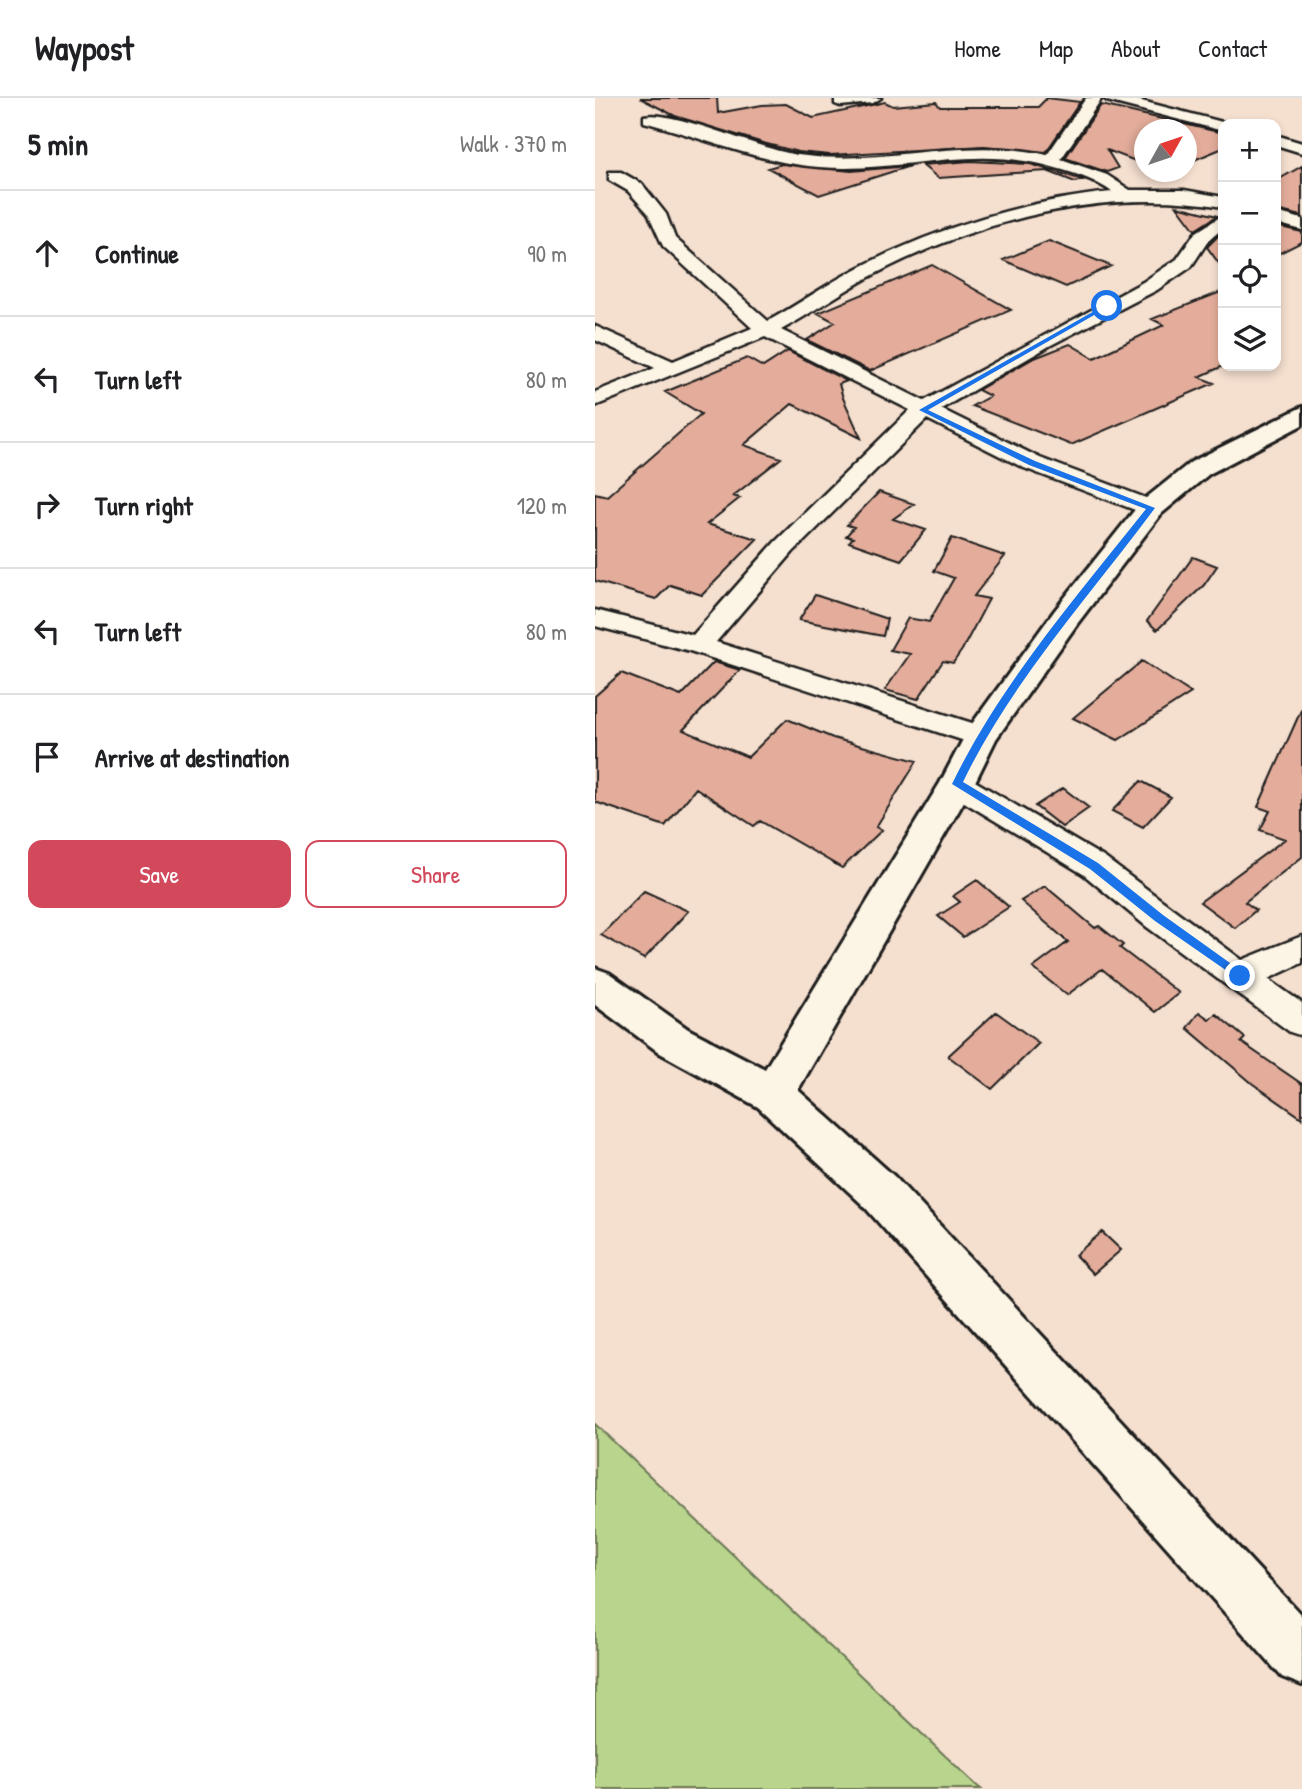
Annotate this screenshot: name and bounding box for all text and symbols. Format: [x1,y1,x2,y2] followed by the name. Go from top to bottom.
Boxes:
[35,26,134,70] text: Waypost
[954,32,1001,64] text: Home
[1039,32,1073,64] text: Map
[1111,32,1160,64] text: About
[1198,32,1267,64] text: Contact
[1134,119,1197,182] north arrow
[1218,119,1281,371] map controls
[1218,119,1281,182] button: +
[28,124,88,164] text: 5 min
[460,128,567,159] text: Walk · 370 m
[1218,182,1281,245] button: −
[28,234,66,272] icon: ahead
[95,236,179,271] text: Continue
[527,238,567,269] text: 90 m
[1218,245,1281,308] button: locate
[1091,290,1122,321] route start
[1218,308,1281,371] button: layers
[28,360,66,398] icon: left
[95,362,181,397] text: Turn left
[526,364,567,395] text: 80 m
[28,486,66,524] icon: right
[95,488,193,523] text: Turn right
[517,490,567,521] text: 120 m
[28,612,66,650] icon: left
[95,614,181,649] text: Turn left
[526,616,567,647] text: 80 m
[28,738,66,776] icon: arrive
[95,740,290,775] text: Arrive at destination
[28,840,291,908] button: Save
[305,840,567,908] button: Share
[1224,960,1255,991] route end

